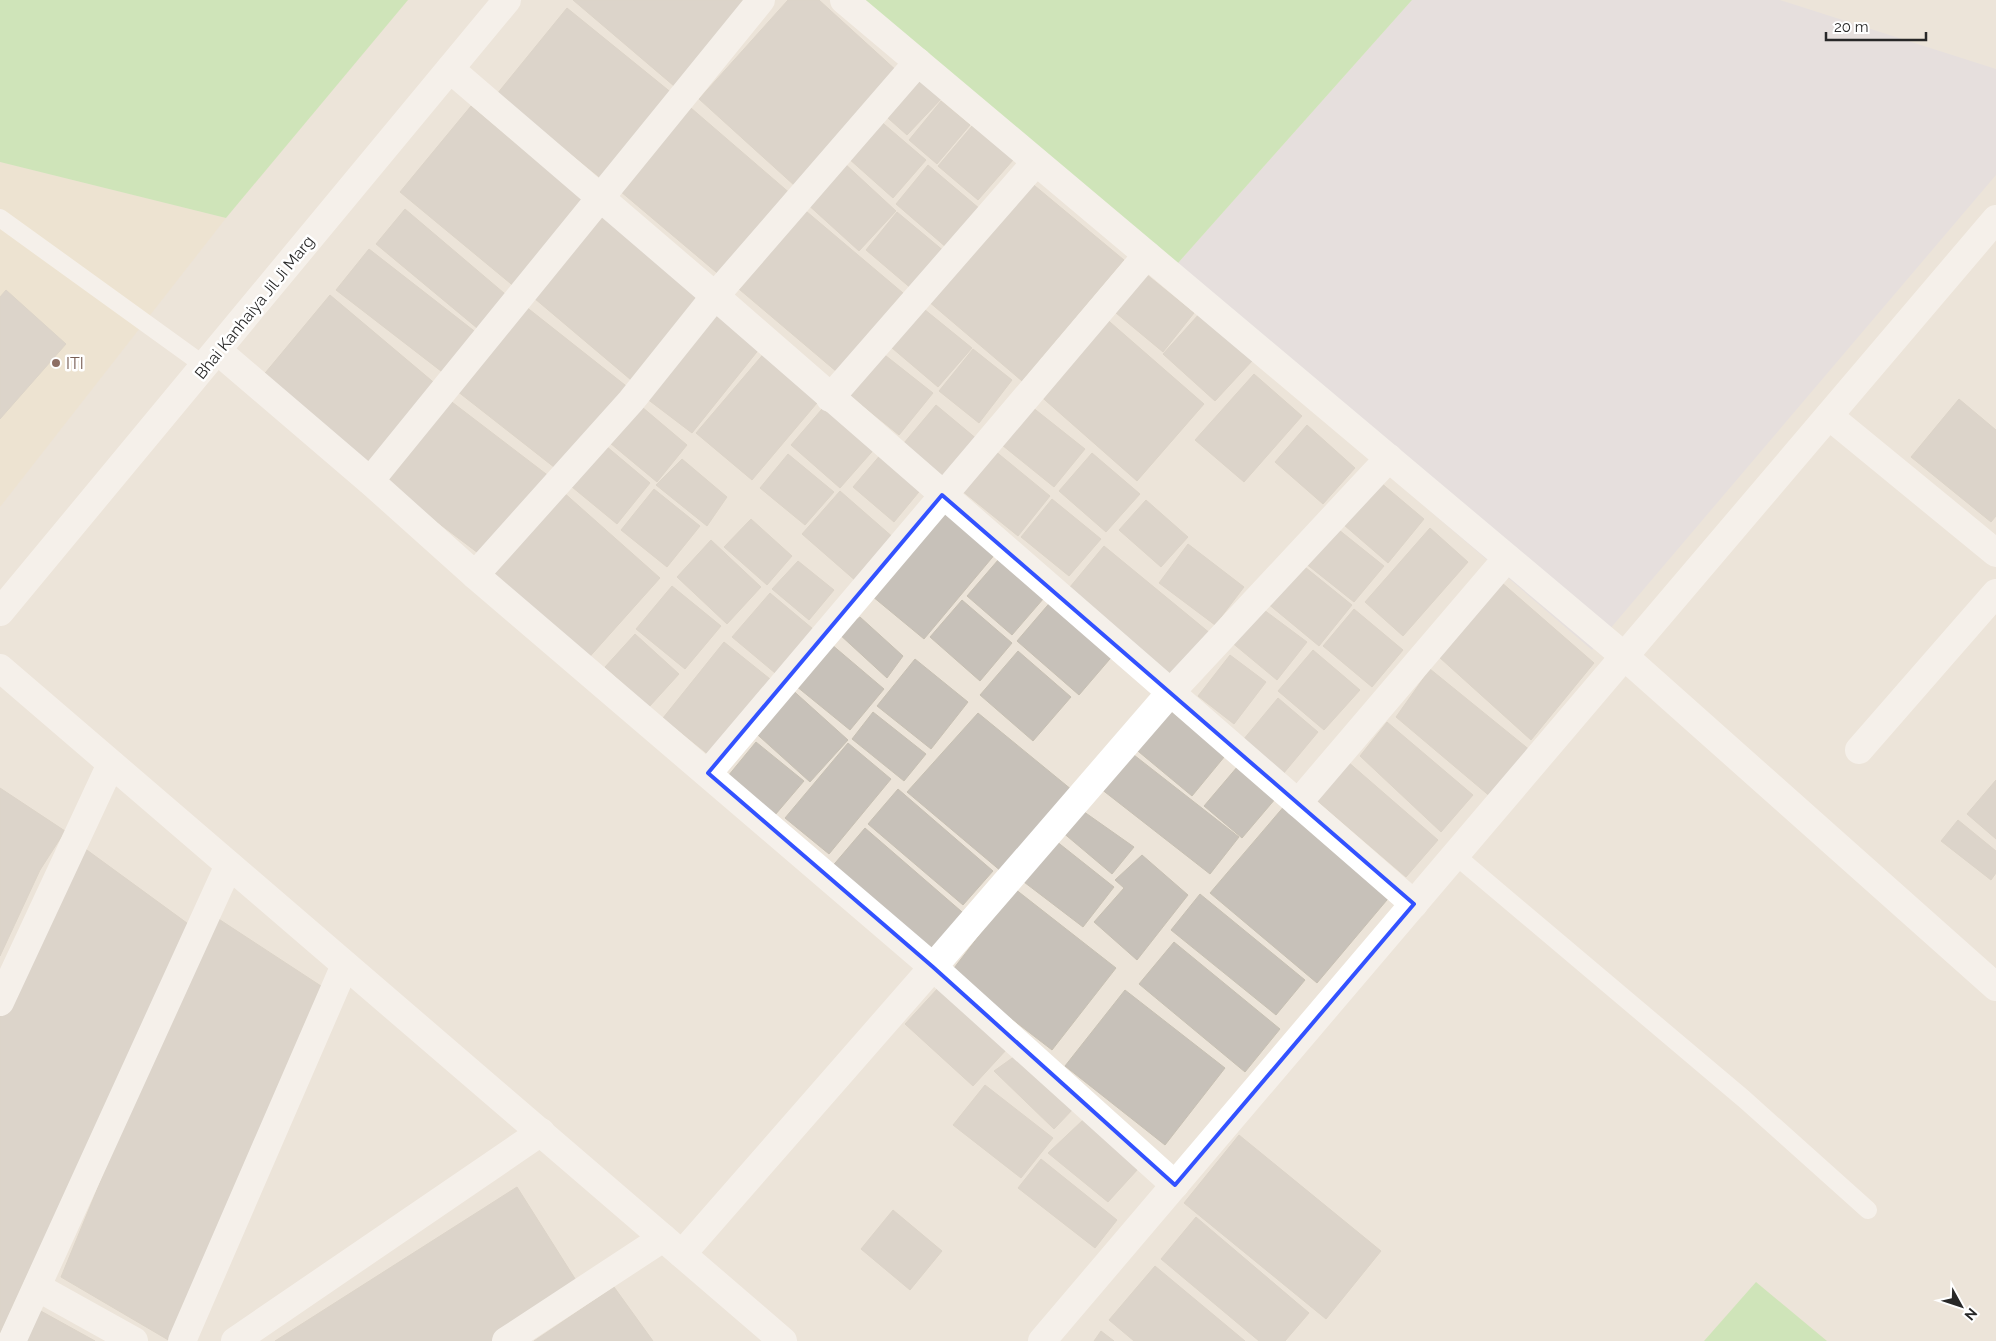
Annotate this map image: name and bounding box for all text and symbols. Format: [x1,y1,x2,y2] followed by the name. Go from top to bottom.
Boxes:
[1826,10,1926,42] scale bar
[1834,18,1869,36] text: 20 m
[191,232,318,383] street label: Bhai Kanhaiya Jil Ji Marg
[66,354,84,373] place label: ITI
[50,357,62,369] marker: ITI
[1936,1281,1986,1331] north arrow
[1961,1305,1981,1324] text: N

